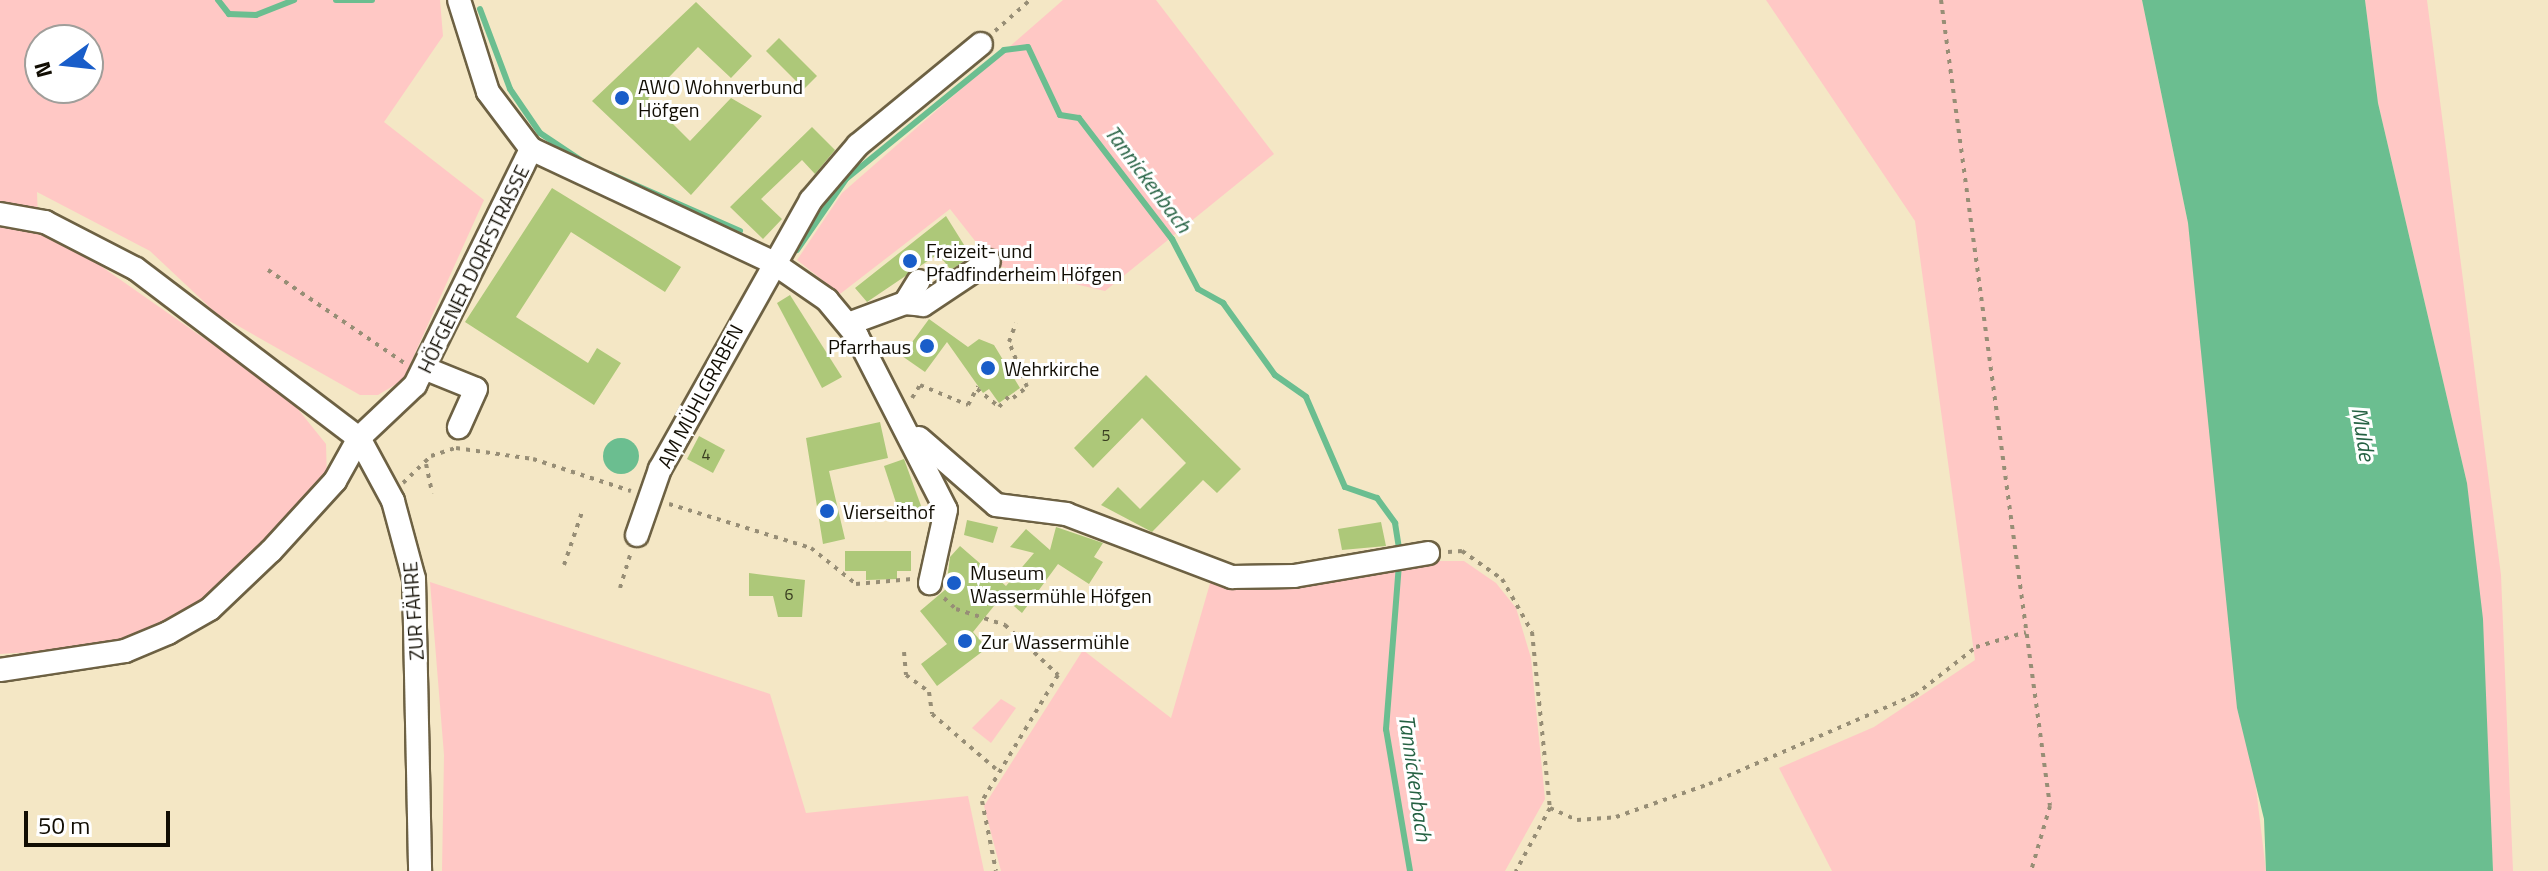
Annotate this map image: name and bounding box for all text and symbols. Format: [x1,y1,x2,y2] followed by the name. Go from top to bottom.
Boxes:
[24,24,104,104] north arrow
[24,58,61,81] text: N
[638,74,803,121] place label: AWO Wohnverbund Höfgen
[613,89,631,107] marker: AWO Wohnverbund Höfgen
[1099,120,1197,238] water label: Tannickenbach
[412,161,534,377] street label: HÖFGENER DORFSTRASSE
[926,238,1122,285] place label: Freizeit- und Pfadfinderheim Höfgen
[901,252,919,270] marker: Freizeit- und Pfadfinderheim Höfgen
[652,320,748,472] street label: AM MÜHLGRABEN
[828,334,911,358] place label: Pfarrhaus
[918,337,936,355] marker: Pfarrhaus
[1004,356,1099,380] place label: Wehrkirche
[979,359,997,377] marker: Wehrkirche
[2346,405,2380,463] water label: Mulde
[1102,425,1110,445] house number: 5
[702,444,710,464] house number: 4
[843,499,935,523] place label: Vierseithof
[818,502,836,520] marker: Vierseithof
[970,560,1152,607] place label: Museum Wassermühle Höfgen
[398,561,428,661] street label: ZUR FÄHRE
[945,574,963,592] marker: Museum Wassermühle Höfgen
[785,584,793,604] house number: 6
[981,629,1129,653] place label: Zur Wassermühle
[956,632,974,650] marker: Zur Wassermühle
[1393,713,1437,843] water label: Tannickenbach
[28,795,174,845] scale bar
[38,807,90,843] text: 50 m

